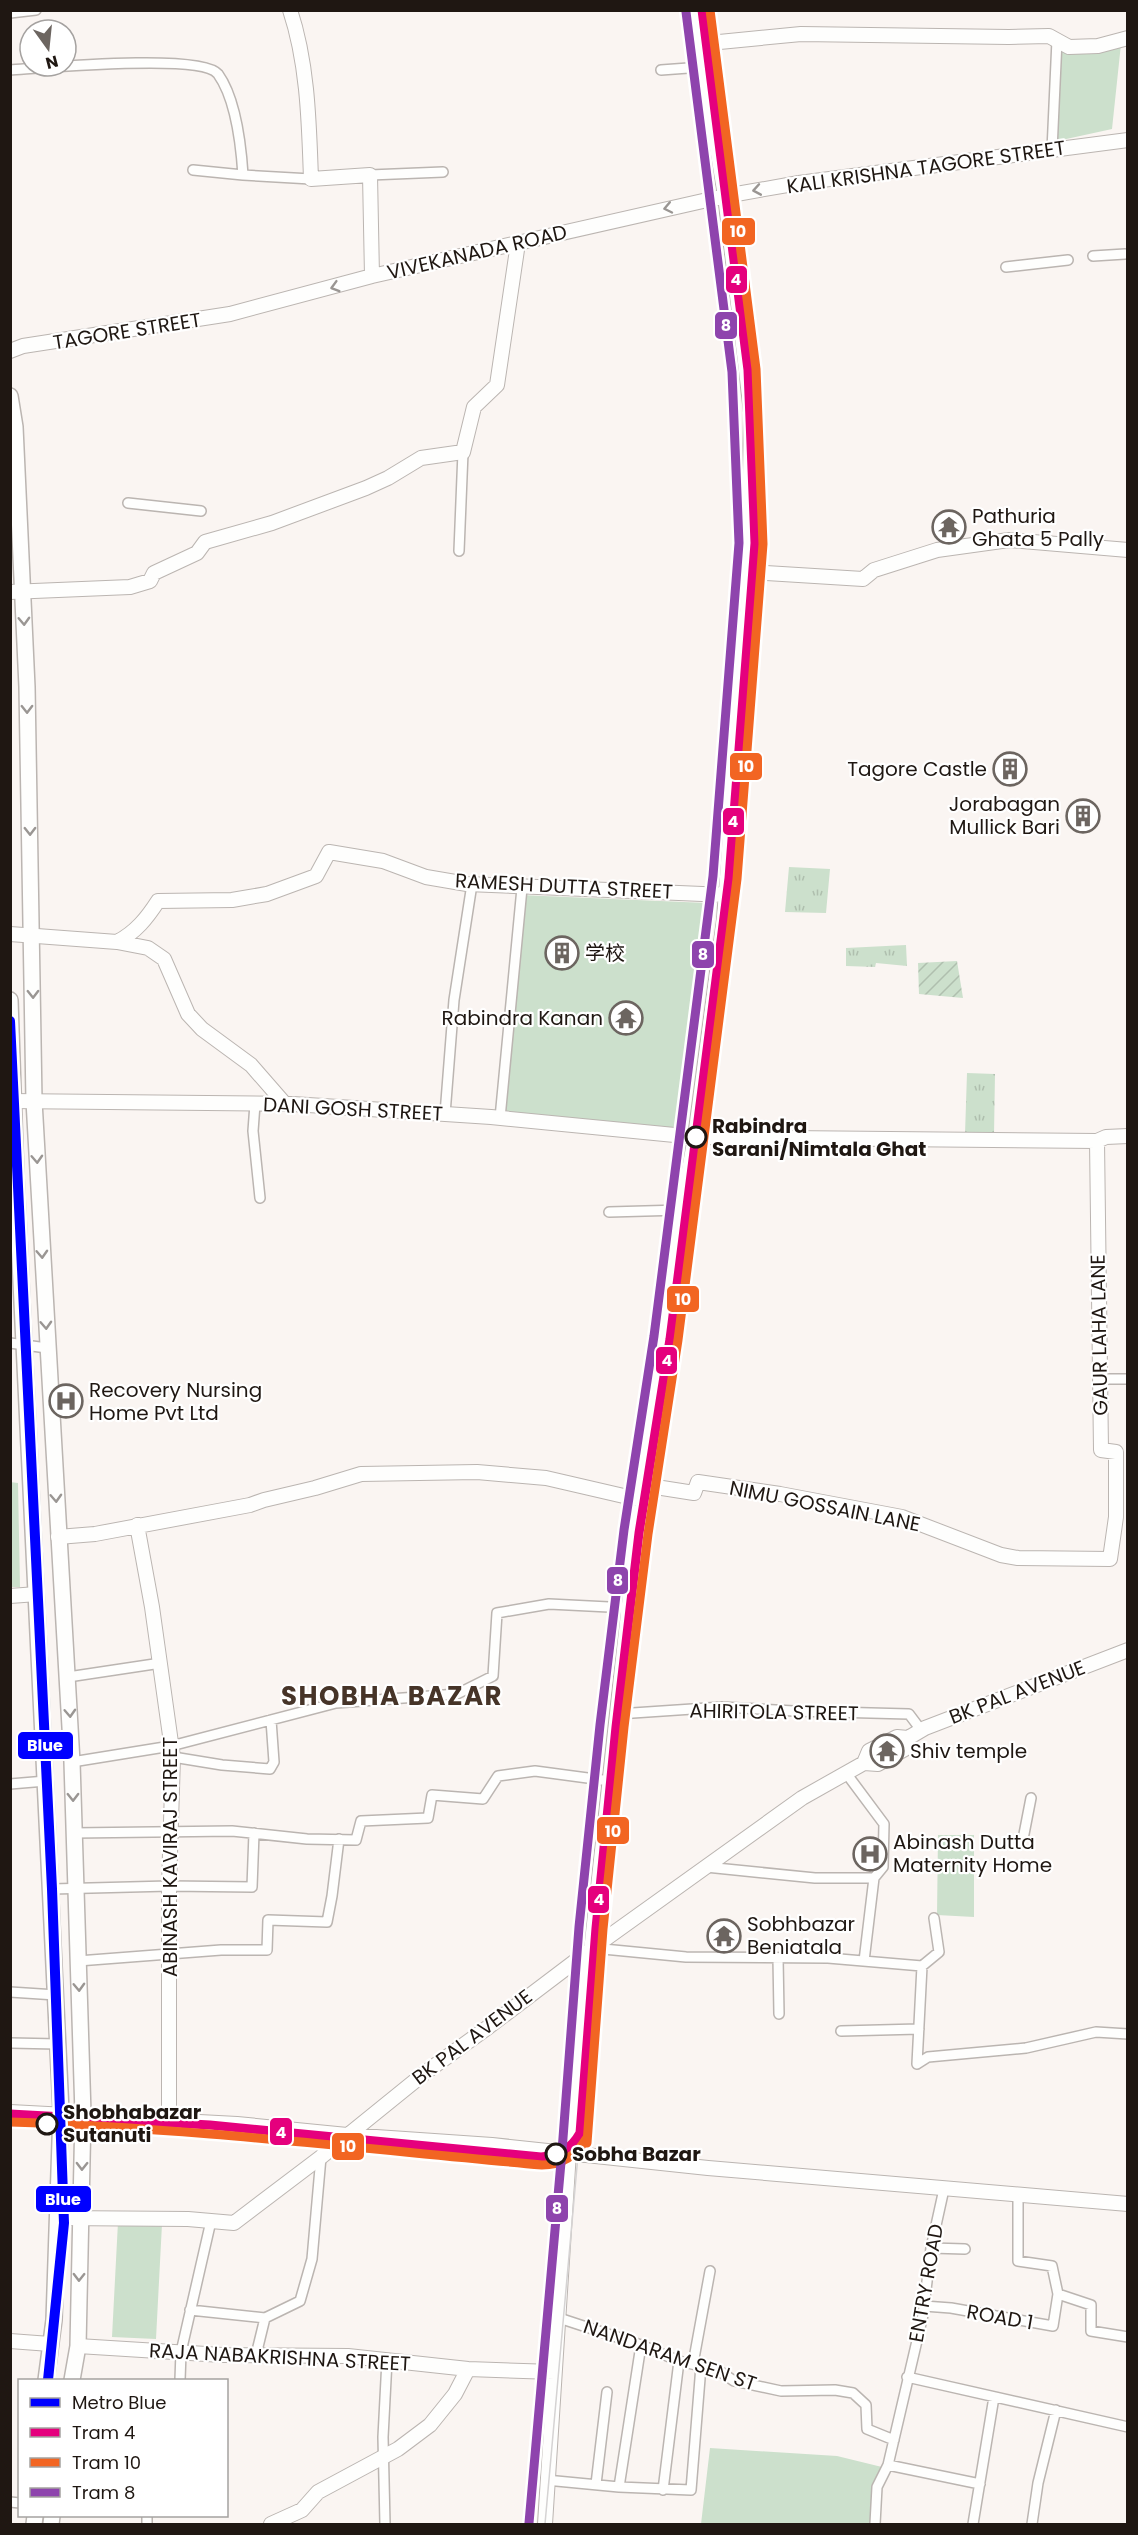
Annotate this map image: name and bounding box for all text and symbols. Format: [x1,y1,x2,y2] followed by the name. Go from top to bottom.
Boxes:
[18,18,78,78] north arrow
[43,49,61,75] text: N
[785,134,1067,200] street label: KALI KRISHNA TAGORE STREET
[753,183,763,196] one-way arrow
[664,201,674,214] one-way arrow
[721,217,756,246] line badge: 10
[384,218,570,286] street label: VIVEKANADA ROAD
[730,220,746,243] text: 10
[725,265,748,294] line badge: 4
[731,268,742,291] text: 4
[331,280,341,292] one-way arrow
[51,305,203,357] street label: TAGORE STREET
[714,311,738,340] line badge: 8
[721,314,731,337] text: 8
[972,502,1104,553] place label: Pathuria Ghata 5 Pally
[931,509,967,545] temple icon: Pathuria Ghata 5 Pally
[17,616,30,625] one-way arrow
[21,704,33,713] one-way arrow
[992,751,1028,787] building icon: Tagore Castle
[729,752,763,781] line badge: 10
[738,755,754,778] text: 10
[847,755,987,783] place label: Tagore Castle
[949,790,1060,841] place label: Jorabagan Mullick Bari
[1065,798,1101,834] building icon: Jorabagan Mullick Bari
[722,807,745,836] line badge: 4
[728,810,739,833] text: 4
[24,827,36,836] one-way arrow
[454,866,674,906] street label: RAMESH DUTTA STREET
[544,935,580,971] building icon: 学校
[585,939,625,967] place label: 学校
[691,940,715,969] line badge: 8
[698,943,708,966] text: 8
[27,989,39,998] one-way arrow
[608,1000,644,1036] temple icon: Rabindra Kanan
[442,1004,603,1032] place label: Rabindra Kanan
[262,1090,444,1128] street label: DANI GOSH STREET
[712,1112,926,1163] place label: Rabindra Sarani/Nimtala Ghat
[685,1126,707,1148] marker: Rabindra Sarani/Nimtala Ghat
[31,1154,44,1163] one-way arrow
[36,1249,49,1258] one-way arrow
[1084,1254,1114,1416] street label: GAUR LAHA LANE
[666,1285,700,1313] line badge: 10
[675,1288,691,1311] text: 10
[39,1320,52,1329] one-way arrow
[655,1346,678,1375] line badge: 4
[662,1349,673,1372] text: 4
[89,1376,262,1427] place label: Recovery Nursing Home Pvt Ltd
[48,1383,84,1419] hospital icon: Recovery Nursing Home Pvt Ltd
[727,1474,923,1538] street label: NIMU GOSSAIN LANE
[50,1493,63,1502] one-way arrow
[606,1566,629,1595] line badge: 8
[613,1569,623,1592] text: 8
[945,1653,1089,1731] street label: BK PAL AVENUE
[281,1678,503,1714] district label: SHOBHA BAZAR
[689,1697,859,1727] street label: AHIRITOLA STREET
[63,1709,76,1718] one-way arrow
[17,1731,74,1760] line badge: Blue
[869,1733,905,1769] temple icon: Shiv temple
[27,1734,63,1757] text: Blue
[156,1736,184,1977] street label: ABINASH KAVIRAJ STREET
[910,1737,1027,1765] place label: Shiv temple
[67,1793,79,1802] one-way arrow
[596,1816,630,1845] line badge: 10
[605,1820,621,1843] text: 10
[893,1828,1052,1879] place label: Abinash Dutta Maternity Home
[852,1836,888,1872] hospital icon: Abinash Dutta Maternity Home
[587,1885,610,1914] line badge: 4
[594,1888,605,1911] text: 4
[747,1910,855,1961] place label: Sobhbazar Beniatala
[706,1918,742,1954] temple icon: Sobhbazar Beniatala
[73,1983,85,1992] one-way arrow
[406,1983,538,2091] street label: BK PAL AVENUE
[63,2098,202,2149] place label: Shobhabazar Sutanuti
[36,2113,58,2135] marker: Shobhabazar Sutanuti
[269,2117,293,2146] line badge: 4
[276,2121,287,2144] text: 4
[331,2132,365,2161] line badge: 10
[340,2135,356,2158] text: 10
[572,2140,701,2168] place label: Sobha Bazar
[545,2143,567,2165] marker: Sobha Bazar
[76,2162,88,2171] one-way arrow
[35,2185,92,2213] line badge: Blue
[45,2188,81,2211] text: Blue
[545,2194,569,2223] line badge: 8
[552,2197,562,2220] text: 8
[902,2222,950,2344] street label: ENTRY ROAD
[73,2273,86,2282] one-way arrow
[964,2297,1036,2337] street label: ROAD 1
[580,2312,760,2398] street label: NANDARAM SEN ST
[148,2336,412,2378] street label: RAJA NABAKRISHNA STREET
[18,2379,228,2517] legend
[72,2390,166,2415] text: Metro Blue
[72,2420,135,2445] text: Tram 4
[72,2450,141,2475] text: Tram 10
[72,2480,135,2505] text: Tram 8

